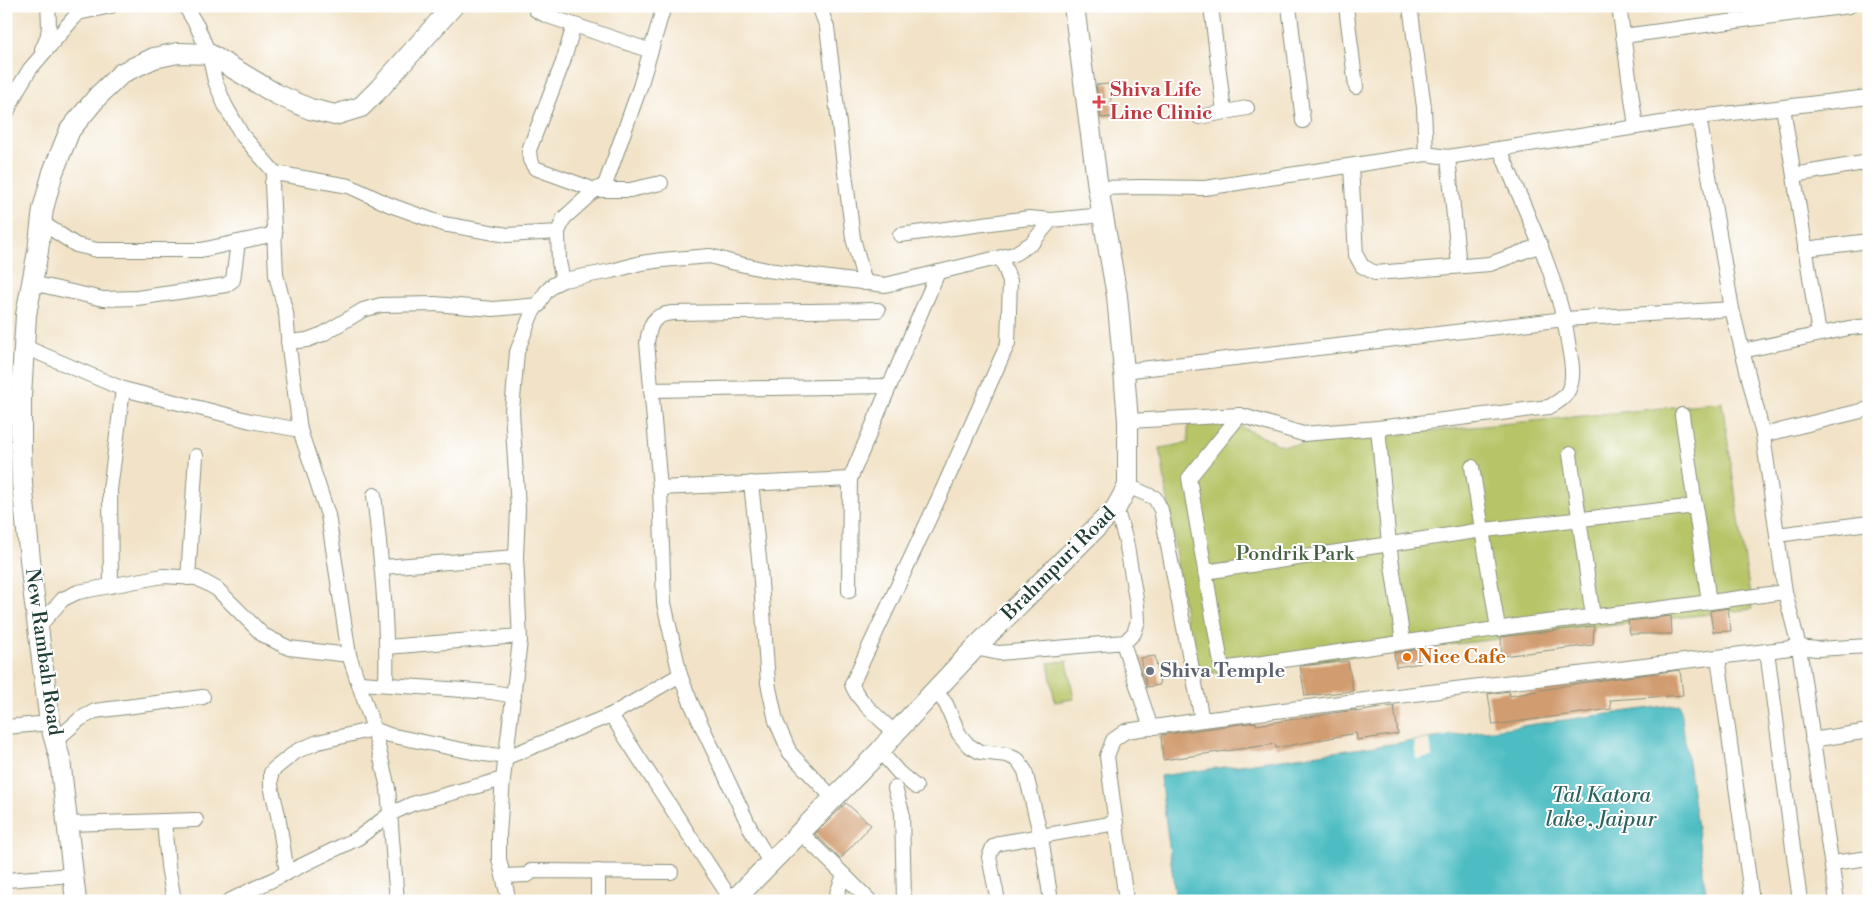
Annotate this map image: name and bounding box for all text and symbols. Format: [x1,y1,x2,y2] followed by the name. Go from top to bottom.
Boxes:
[1110,78,1212,126] place label: Shiva Life Line Clinic
[1092,95,1106,109] marker: Shiva Life Line Clinic
[996,501,1122,627] street label: Brahmpuri Road
[1236,542,1356,567] park label: Pondrik Park
[19,567,67,738] street label: New Rambah Road
[1417,645,1506,670] place label: Nice Cafe
[1401,651,1413,663] marker: Nice Cafe
[1160,659,1286,684] place label: Shiva Temple
[1144,665,1156,677] marker: Shiva Temple
[1546,783,1658,833] water label: Tal Katora lake , Jaipur

